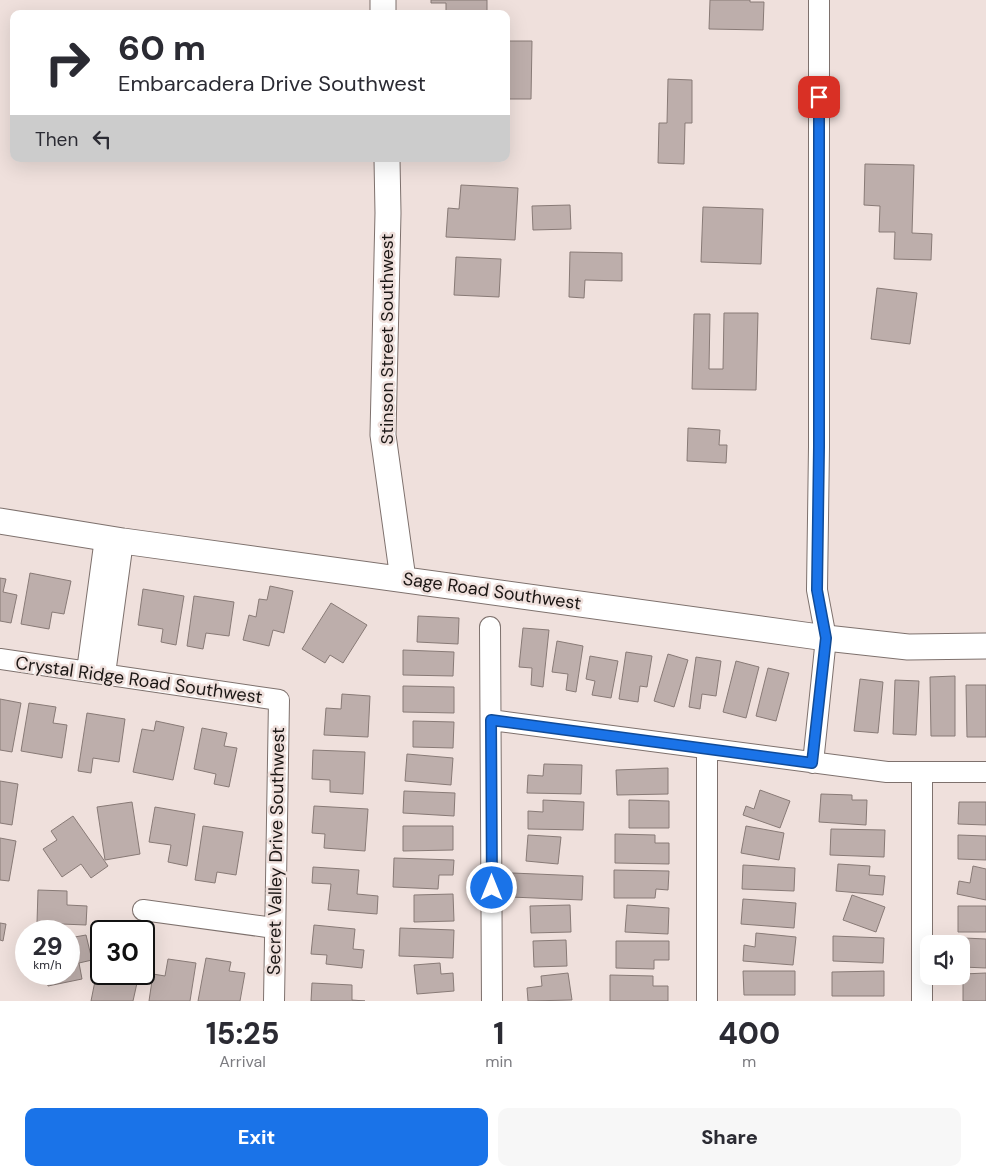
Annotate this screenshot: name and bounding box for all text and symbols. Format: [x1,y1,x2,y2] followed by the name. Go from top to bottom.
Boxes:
[118,25,206,71] text: 60 m
[35,30,100,95] icon: right
[118,69,426,98] text: Embarcadera Drive Southwest
[798,76,840,118] pin
[805,83,833,111] icon: arrive
[88,125,116,153] icon: left
[35,127,78,152] text: Then
[375,234,399,444] street label: Stinson Street Southwest
[401,567,583,615] street label: Sage Road Southwest
[14,651,264,709] street label: Crystal Ridge Road Southwest
[262,727,290,975] street label: Secret Valley Drive Southwest
[465,861,517,913] position arrow
[90,920,155,985] speed limit sign: 30
[32,930,63,963] text: 29
[920,935,970,985] map controls
[920,935,970,985] button: sound
[33,957,62,973] text: km/h
[206,1014,279,1053] text: 15:25
[493,1014,504,1053] text: 1
[718,1014,780,1053] text: 400
[219,1051,266,1072] text: Arrival
[485,1051,512,1072] text: min
[742,1051,756,1072] text: m
[25,1108,488,1166] button: Exit
[498,1108,961,1166] button: Share

